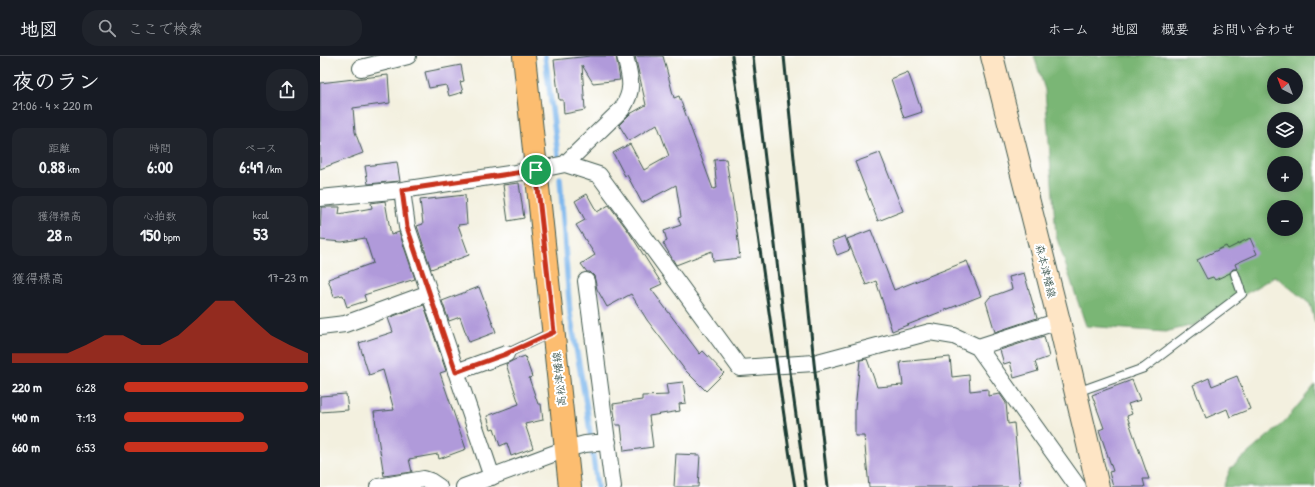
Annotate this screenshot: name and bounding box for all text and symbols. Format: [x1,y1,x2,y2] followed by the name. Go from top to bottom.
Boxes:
[82,10,362,46] search box
[20,16,58,42] text: 地図
[96,17,118,39] icon: search
[128,18,203,39] text: ここで検索
[1048,19,1089,38] text: ホーム
[1111,19,1139,38] text: 地図
[1161,19,1189,38] text: 概要
[1211,19,1295,38] text: お問い合わせ
[12,66,100,96] text: 夜のラン
[1267,68,1303,104] north arrow
[1267,68,1303,236] map controls
[266,69,308,111] button: share
[12,96,92,114] text: 21:06 · 4 × 220 m
[1267,112,1303,148] button: layers
[48,141,70,155] text: 距離
[149,141,171,155] text: 時間
[244,141,277,155] text: ペース
[519,153,553,187] pin
[39,155,65,178] text: 0.88
[147,155,173,178] text: 6:00
[239,155,263,178] text: 6:49
[1267,156,1303,192] button: +
[525,159,547,181] icon: arrive
[65,162,80,176] text: km
[263,162,282,176] text: /km
[1267,200,1303,236] button: −
[253,208,269,222] text: kcal
[37,209,81,223] text: 獲得標高
[143,209,176,223] text: 心拍数
[253,222,268,245] text: 53
[47,223,62,246] text: 28
[140,223,161,246] text: 150
[62,230,72,244] text: m
[161,230,180,244] text: bpm
[1033,243,1059,299] street label: 森本津幡線
[268,268,308,286] text: 17–23 m
[12,269,64,287] text: 獲得標高
[549,351,569,407] street label: 高松津幡線
[12,378,42,396] text: 220 m
[76,378,96,396] text: 6:28
[12,408,39,426] text: 440 m
[76,408,96,426] text: 7:13
[12,438,40,456] text: 660 m
[76,438,96,456] text: 6:53

